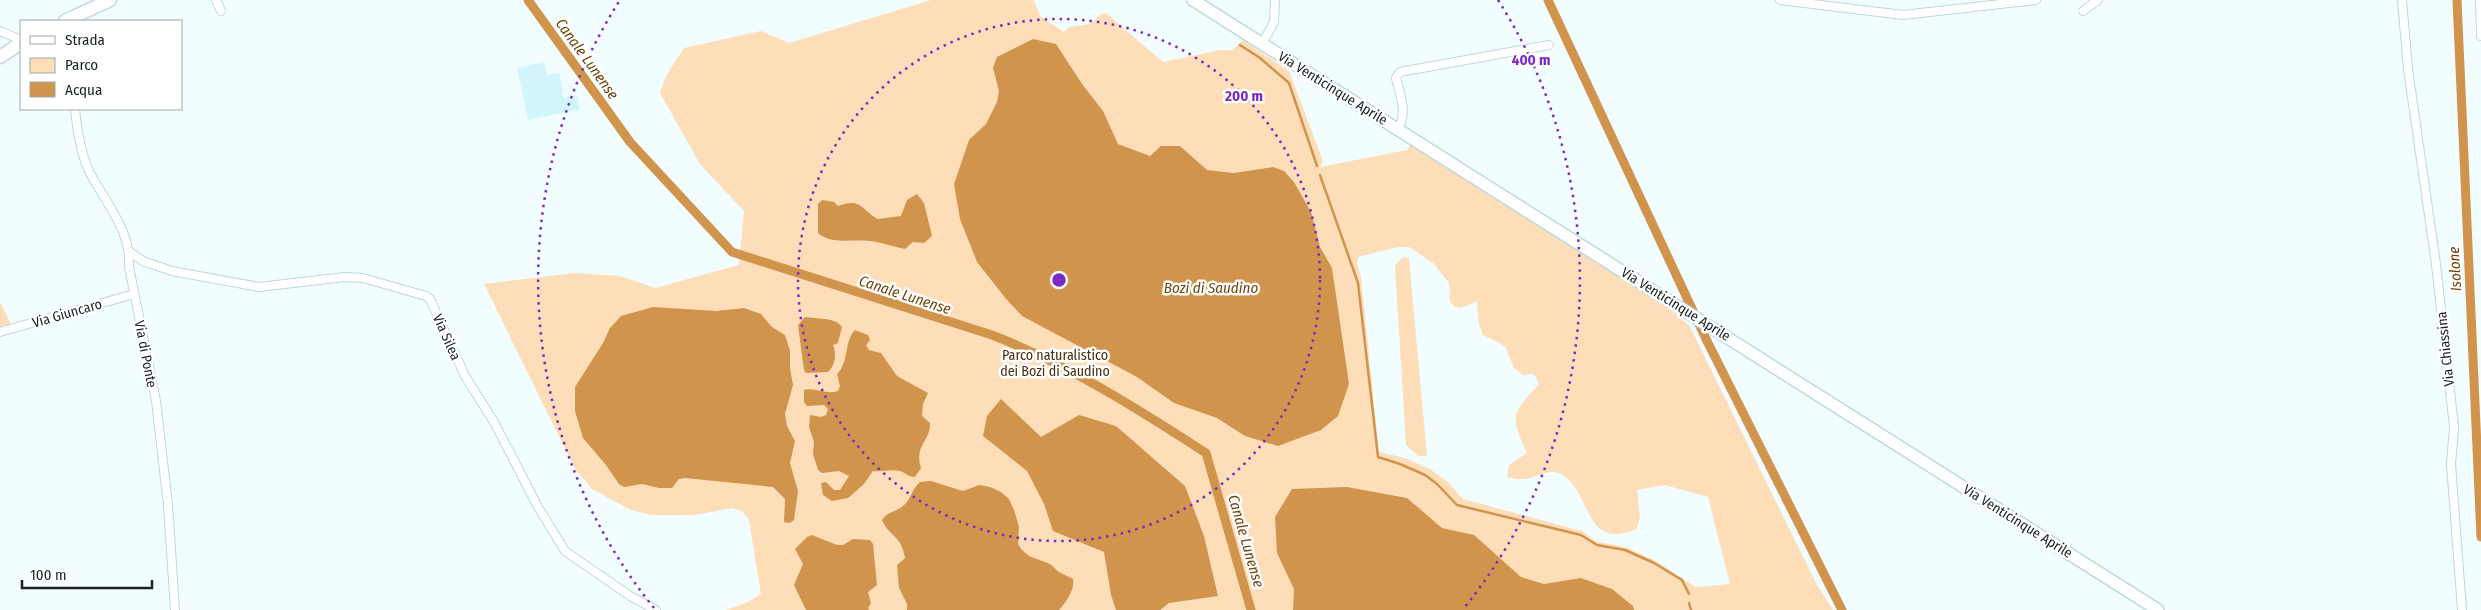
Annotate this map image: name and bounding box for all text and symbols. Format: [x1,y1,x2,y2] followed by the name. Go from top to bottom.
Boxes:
[552,15,622,103] water label: Canale Lunense
[20,20,182,110] legend
[65,31,105,49] text: Strada
[1275,48,1391,129] street label: Via Venticinque Aprile
[1512,51,1550,69] text: 400 m
[65,56,98,74] text: Parco
[65,81,102,99] text: Acqua
[1224,87,1263,105] text: 200 m
[2445,246,2465,292] water label: Isolone
[1618,264,1734,345] street label: Via Venticinque Aprile
[1050,271,1068,289] centre of rings
[857,272,953,318] water label: Canale Lunense
[1164,279,1258,297] water label: Bozi di Saudino
[30,295,104,332] street label: Via Giuncaro
[2433,311,2458,387] street label: Via Chiassina
[429,312,464,363] street label: Via Silea
[131,319,160,389] street label: Via di Ponte
[1000,347,1110,380] park label: Parco naturalistico dei Bozi di Saudino
[1960,481,2076,562] street label: Via Venticinque Aprile
[1224,493,1268,589] water label: Canale Lunense
[22,558,152,590] scale bar
[30,566,67,584] text: 100 m

